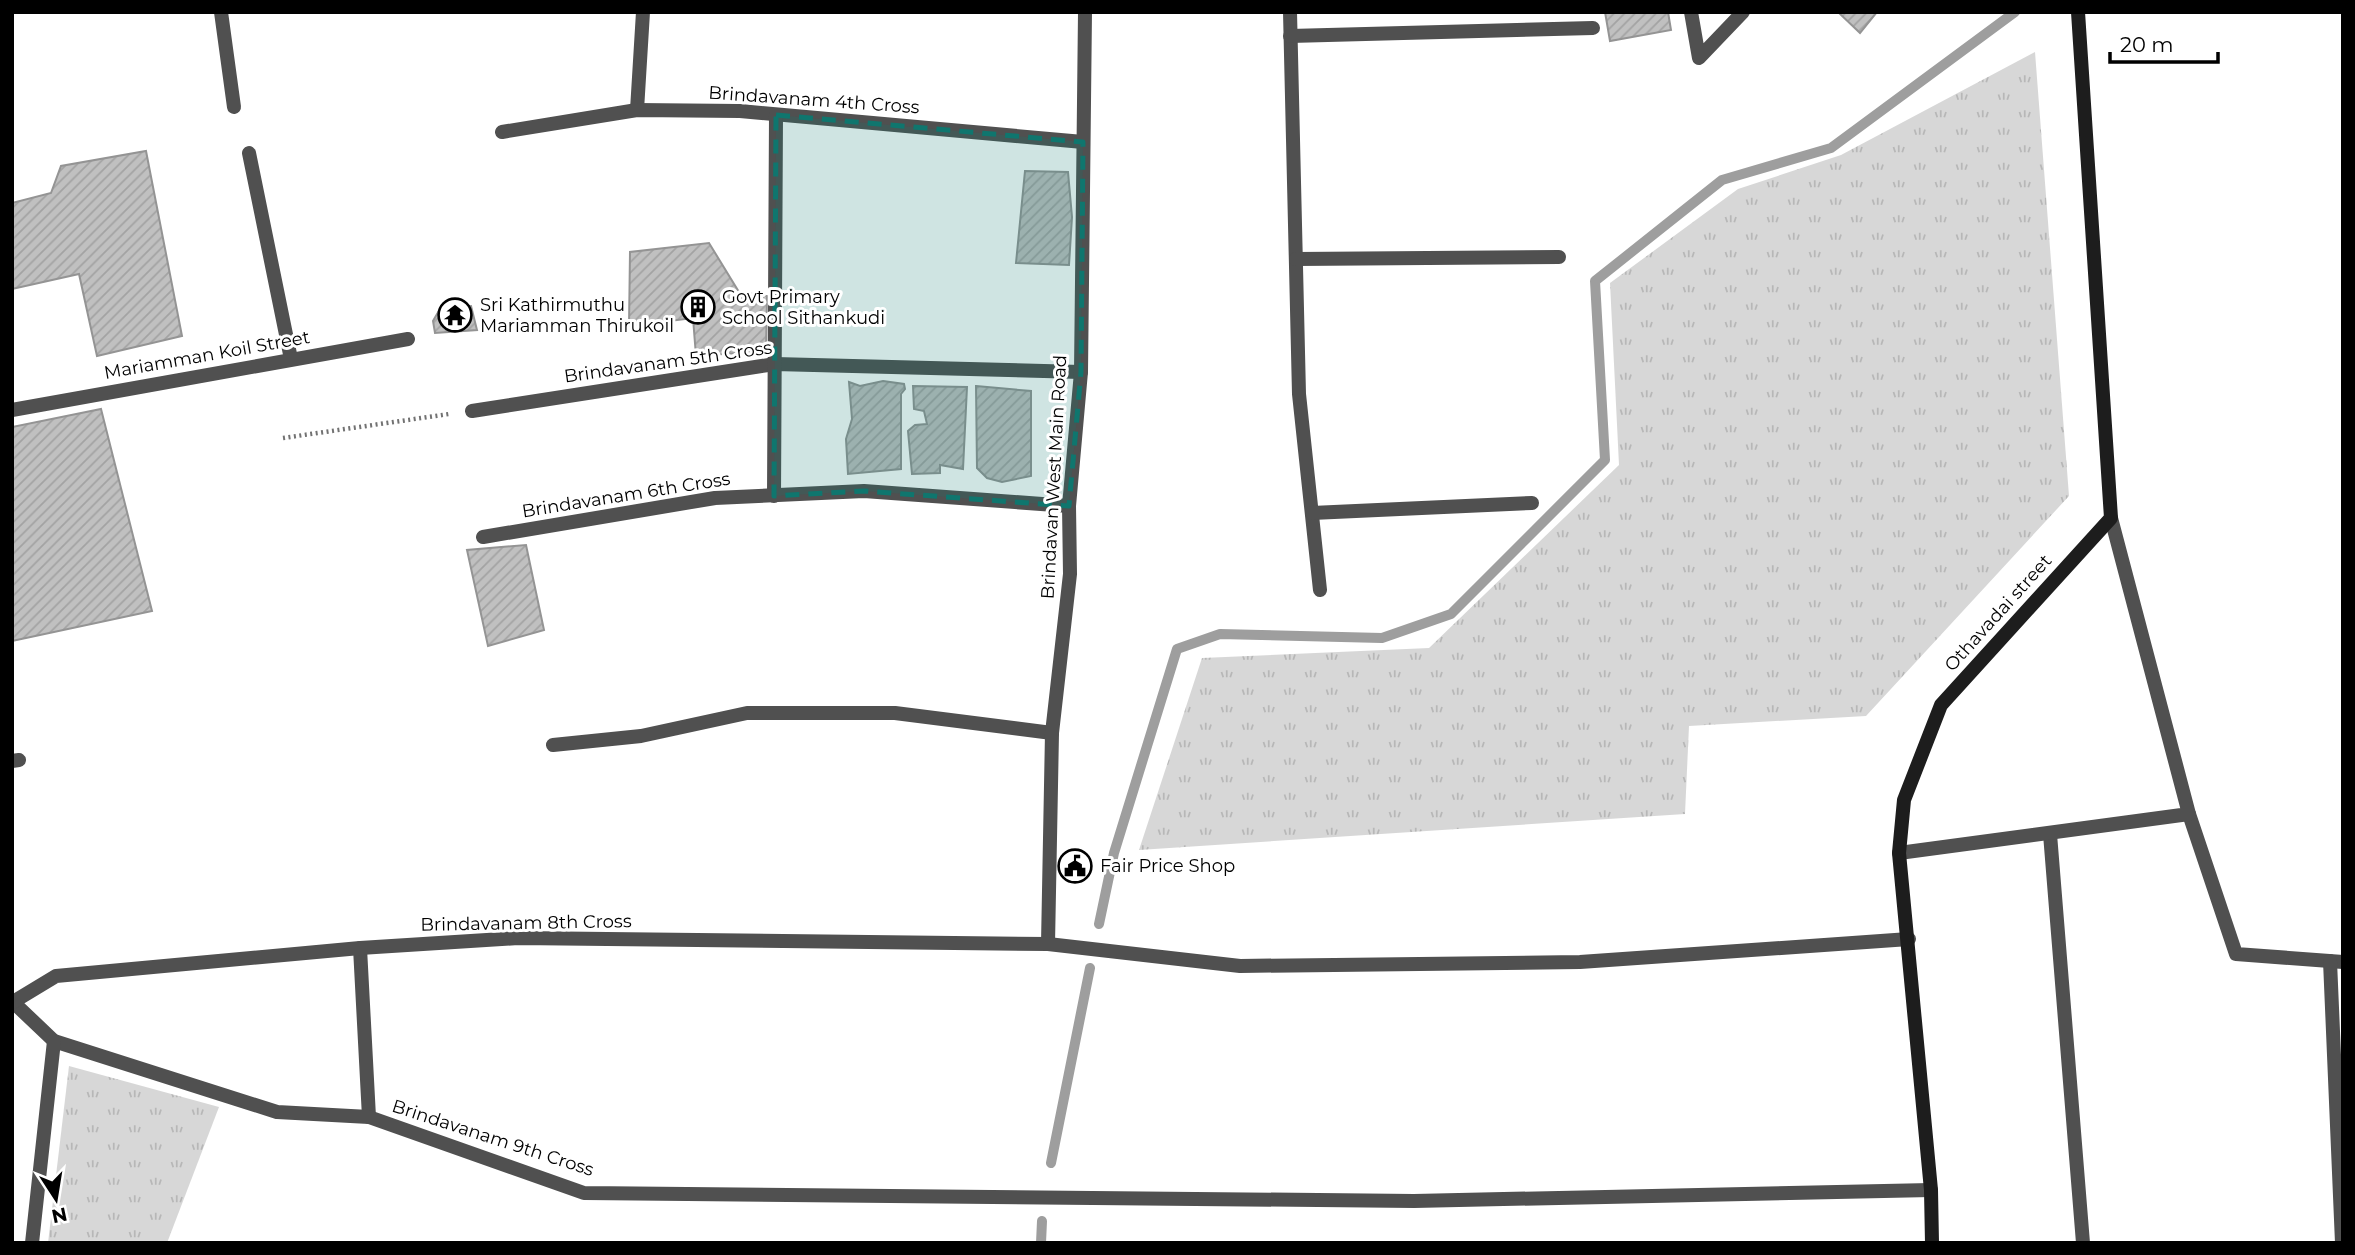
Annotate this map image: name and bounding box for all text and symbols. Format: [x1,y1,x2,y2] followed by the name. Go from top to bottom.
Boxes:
[2110,21,2218,65] scale bar
[2120,32,2174,57] text: 20 m
[708,82,921,118] street label: Brindavanam 4th Cross
[722,286,885,329] place label: Govt Primary School Sithankudi
[679,288,717,326] building icon: Govt Primary School Sithankudi
[480,294,674,337] place label: Sri Kathirmuthu Mariamman Thirukoil
[436,296,474,334] temple icon: Sri Kathirmuthu Mariamman Thirukoil
[102,326,312,384] street label: Mariamman Koil Street
[563,336,774,388] street label: Brindavanam 5th Cross
[1037,354,1071,600] street label: Brindavan West Main Road
[520,468,732,522] street label: Brindavanam 6th Cross
[1940,550,2056,676] street label: Othavadai street
[1056,847,1094,885] public building icon: Fair Price Shop
[1100,855,1235,877] place label: Fair Price Shop
[420,910,632,936] street label: Brindavanam 8th Cross
[389,1095,597,1181] street label: Brindavanam 9th Cross
[21,1164,91,1234] north arrow
[50,1202,69,1228] text: N

